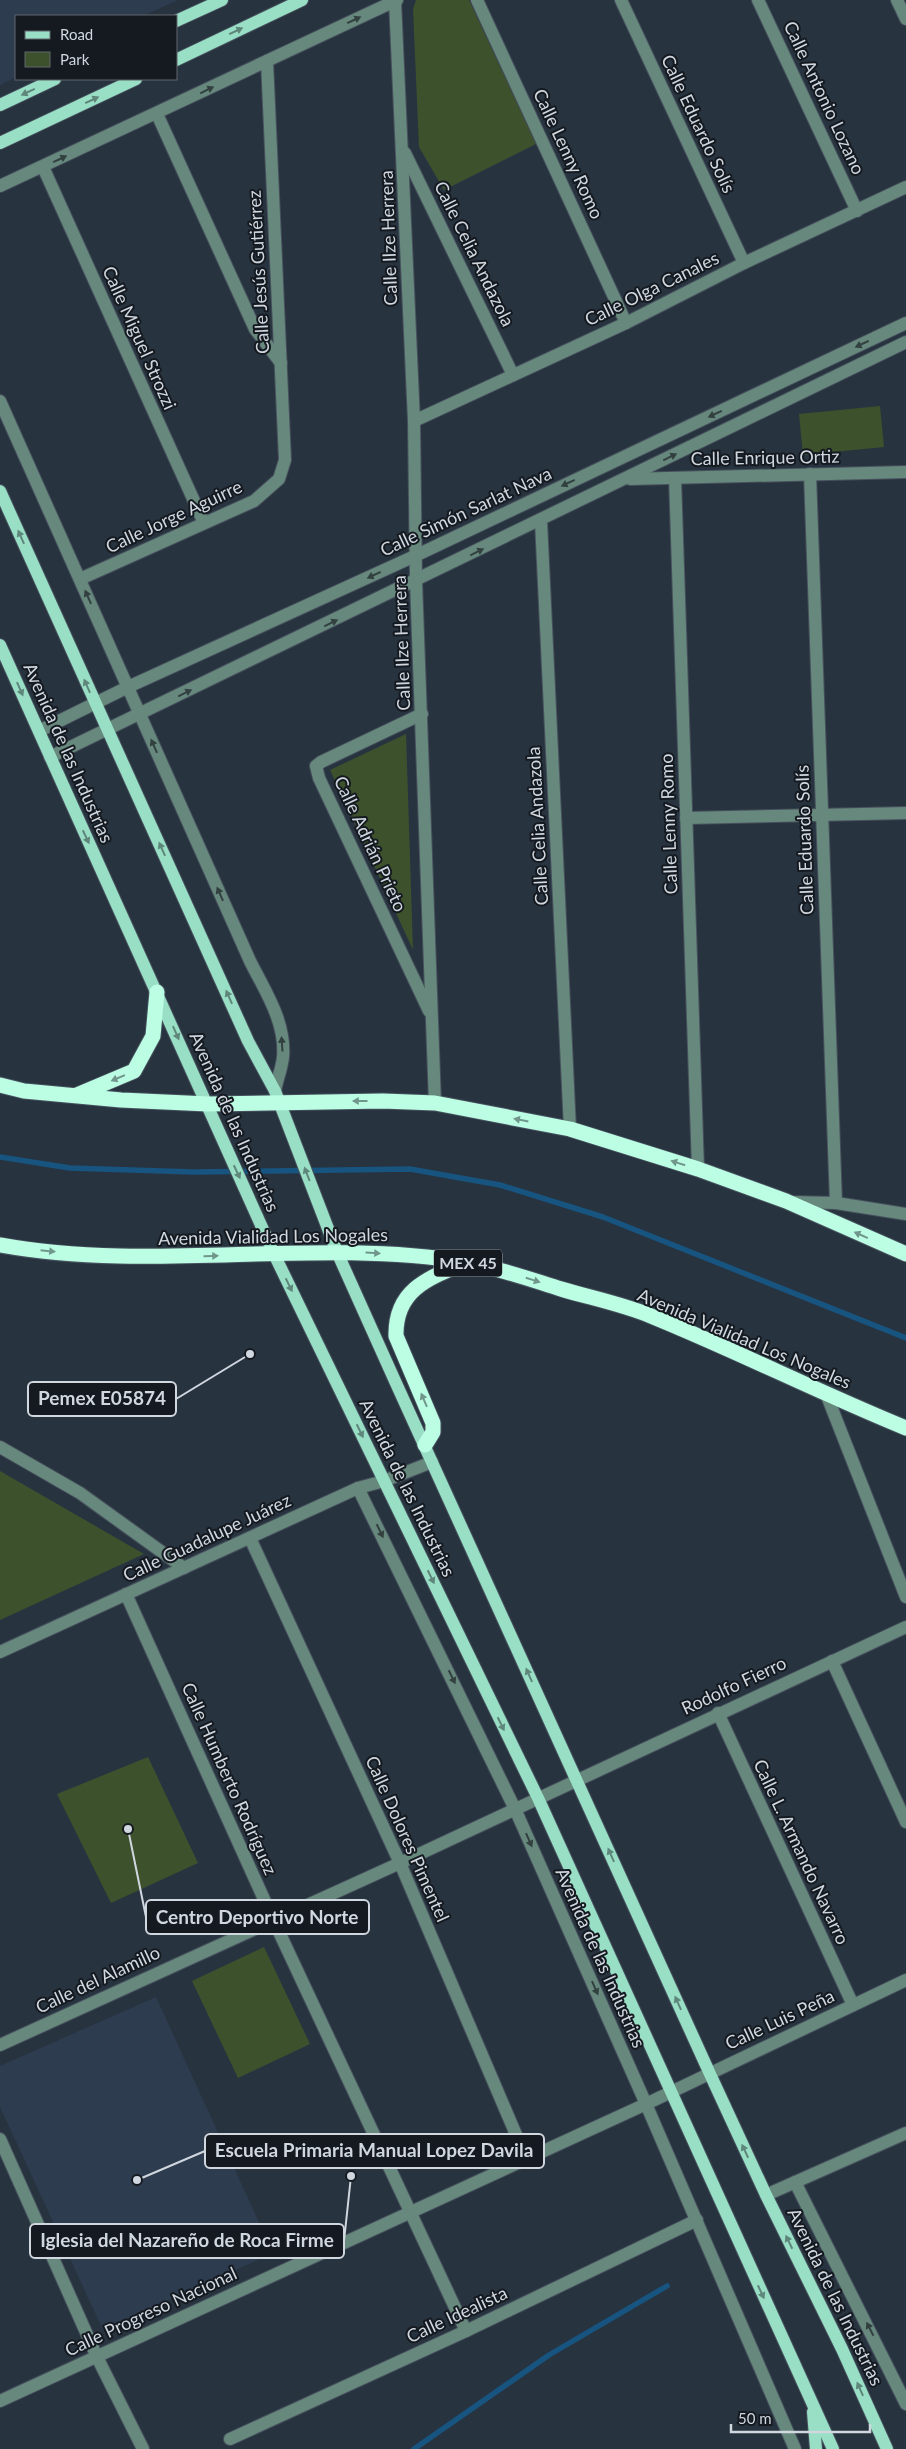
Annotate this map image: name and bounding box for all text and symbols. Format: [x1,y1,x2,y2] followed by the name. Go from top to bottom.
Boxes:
[15,15,178,80] legend
[347,16,361,24] one-way arrow
[780,17,870,178] street label: Calle Antonio Lozano
[60,25,93,43] text: Road
[229,27,243,35] one-way arrow
[60,50,90,68] text: Park
[657,51,741,196] street label: Calle Eduardo Solís
[529,85,609,222] street label: Calle Lenny Romo
[200,86,215,94] one-way arrow
[21,88,35,96] one-way arrow
[84,96,99,104] one-way arrow
[53,155,68,164] one-way arrow
[375,170,401,306] street label: Calle Ilze Herrera
[430,177,520,330] street label: Calle Celia Andazola
[243,190,273,355] street label: Calle Jesús Gutiérrez
[581,246,722,330] street label: Calle Olga Canales
[98,262,181,413] street label: Calle Miguel Strozzi
[855,340,869,348] one-way arrow
[708,410,722,418] one-way arrow
[690,445,840,469] street label: Calle Enrique Ortiz
[663,453,677,461] one-way arrow
[376,462,555,561] street label: Calle Simón Sarlat Nava
[102,475,245,557] street label: Calle Jorge Aguirre
[561,479,575,487] one-way arrow
[16,530,24,544] one-way arrow
[470,548,484,556] one-way arrow
[367,571,381,579] one-way arrow
[388,575,414,711] street label: Calle Ilze Herrera
[84,590,92,604] one-way arrow
[324,618,338,626] one-way arrow
[19,659,119,846] street label: Avenida de las Industrias
[82,679,90,693] one-way arrow
[17,682,25,696] one-way arrow
[177,689,192,698] one-way arrow
[150,739,158,753] one-way arrow
[522,746,552,906] street label: Calle Celia Andazola
[655,753,681,895] street label: Calle Lenny Romo
[790,764,818,915] street label: Calle Eduardo Solís
[330,772,412,915] street label: Calle Adrián Prieto
[83,830,91,844] one-way arrow
[157,842,165,856] one-way arrow
[216,887,224,901] one-way arrow
[224,990,232,1004] one-way arrow
[172,1026,180,1040] one-way arrow
[185,1028,285,1215] street label: Avenida de las Industrias
[277,1035,285,1051] one-way arrow
[111,1074,126,1082] one-way arrow
[352,1097,368,1105] one-way arrow
[513,1116,529,1124] one-way arrow
[670,1159,685,1166] one-way arrow
[233,1165,241,1179] one-way arrow
[303,1166,311,1181] one-way arrow
[158,1223,388,1249] street label: Avenida Vialidad Los Nogales
[854,1230,868,1238] one-way arrow
[41,1247,57,1255] one-way arrow
[365,1250,381,1258] one-way arrow
[434,1250,502,1276] road number: MEX 45
[203,1251,219,1259] one-way arrow
[525,1276,540,1284] one-way arrow
[285,1278,293,1292] one-way arrow
[634,1283,855,1393] street label: Avenida Vialidad Los Nogales
[28,1382,176,1416] callout: Pemex E05874
[38,1386,166,1409] text: Pemex E05874
[419,1393,427,1408] one-way arrow
[355,1395,461,1580] street label: Avenida de las Industrias
[356,1424,364,1438] one-way arrow
[119,1489,294,1586] street label: Calle Guadalupe Juárez
[375,1524,384,1539] one-way arrow
[427,1570,435,1585] one-way arrow
[678,1651,790,1719] street label: Rodolfo Fierro
[525,1668,533,1682] one-way arrow
[448,1670,456,1684] one-way arrow
[178,1679,282,1878] street label: Calle Humberto Rodríguez
[498,1717,506,1731] one-way arrow
[361,1752,454,1925] street label: Calle Dolores Pimentel
[749,1756,854,1948] street label: Calle L. Armando Navarro
[525,1833,533,1847] one-way arrow
[606,1848,614,1862] one-way arrow
[551,1864,651,2051] street label: Avenida de las Industrias
[146,1900,369,1934] callout: Centro Deportivo Norte
[156,1905,358,1928] text: Centro Deportivo Norte
[32,1941,163,2018] street label: Calle del Alamillo
[591,1981,599,1995] one-way arrow
[721,1984,838,2054] street label: Calle Luis Peña
[673,1996,681,2010] one-way arrow
[205,2134,544,2168] callout: Escuela Primaria Manual Lopez Davila
[215,2138,533,2161] text: Escuela Primaria Manual Lopez Davila
[741,2144,749,2158] one-way arrow
[783,2204,889,2389] street label: Avenida de las Industrias
[30,2224,344,2258] callout: Iglesia del Nazareño de Roca Firme
[40,2228,334,2251] text: Iglesia del Nazareño de Roca Firme
[785,2235,793,2249] one-way arrow
[61,2262,240,2361] street label: Calle Progreso Nacional
[403,2281,510,2347] street label: Calle Idealista
[757,2285,765,2299] one-way arrow
[866,2321,874,2336] one-way arrow
[856,2382,864,2396] one-way arrow
[731,2402,870,2434] scale bar
[738,2409,772,2427] text: 50 m

